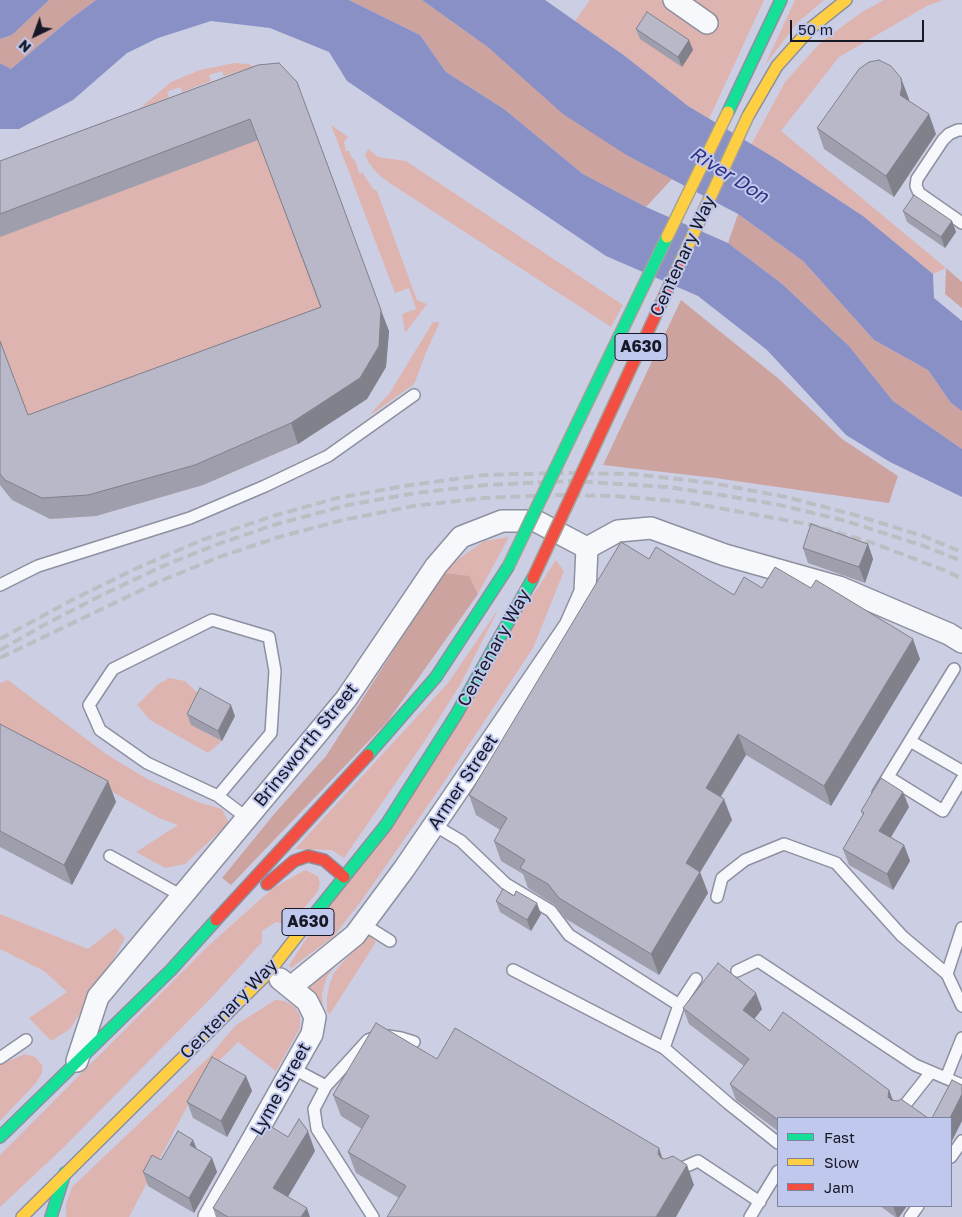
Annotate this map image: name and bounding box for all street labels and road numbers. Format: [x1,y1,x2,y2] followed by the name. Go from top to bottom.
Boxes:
[646,192,720,320] street label: Centenary Way
[615,334,667,361] road number: A630
[453,585,535,711] street label: Centenary Way
[249,679,363,811] street label: Brinsworth Street
[423,730,503,834] street label: Armer Street
[282,909,334,936] road number: A630
[176,954,282,1064] street label: Centenary Way
[247,1039,315,1139] street label: Lyme Street

